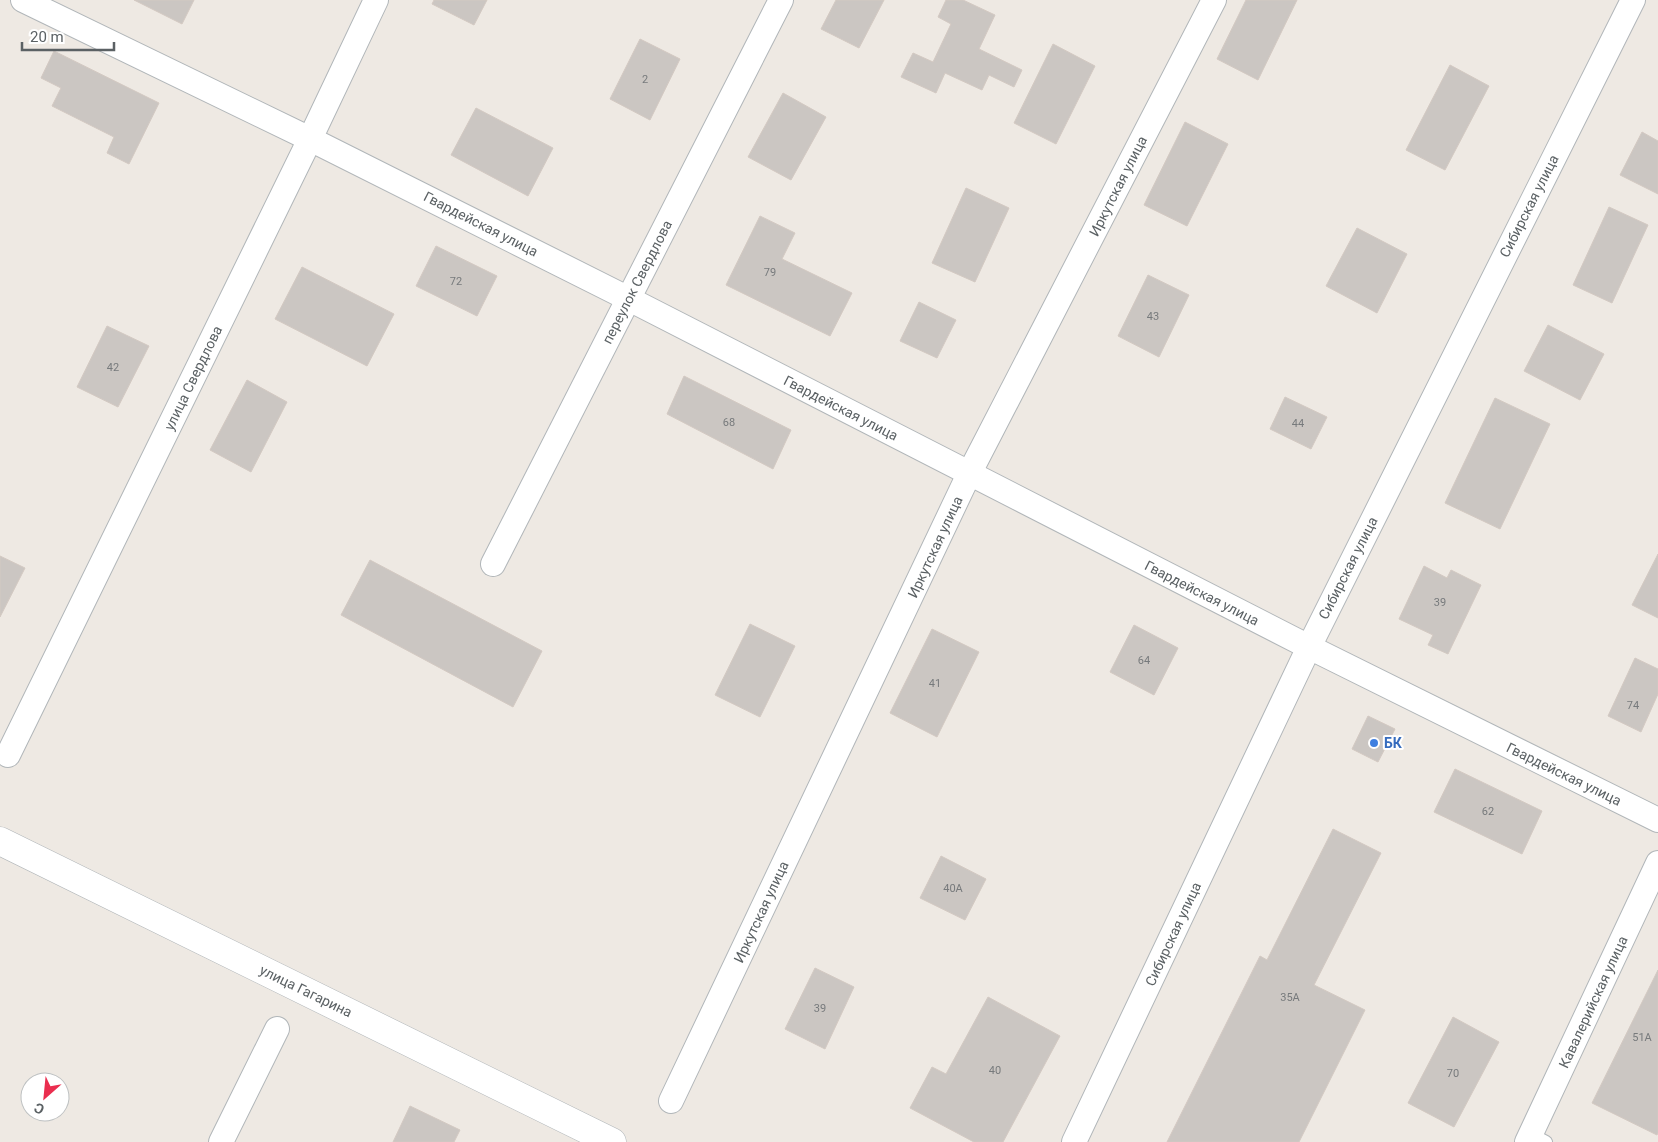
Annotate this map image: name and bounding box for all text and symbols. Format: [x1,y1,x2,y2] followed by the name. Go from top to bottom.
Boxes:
[22,20,115,52] scale bar
[30,28,64,46] text: 20 m
[642,73,648,86] house number: 2
[1086,133,1150,239] street label: Иркутская улица
[1496,152,1562,260] street label: Сибирская улица
[421,188,541,260] street label: Гвардейская улица
[599,218,675,346] street label: переулок Свердлова
[764,266,776,279] house number: 79
[450,275,462,288] house number: 72
[1147,310,1159,323] house number: 43
[161,323,225,433] street label: улица Свердлова
[107,361,119,374] house number: 42
[781,372,901,444] street label: Гвардейская улица
[723,416,735,429] house number: 68
[1292,417,1304,430] house number: 44
[904,494,966,600] street label: Иркутская улица
[1315,514,1381,622] street label: Сибирская улица
[1142,557,1262,629] street label: Гвардейская улица
[1434,596,1446,609] house number: 39
[1138,654,1150,667] house number: 64
[929,677,941,690] house number: 41
[1627,699,1639,712] house number: 74
[1384,735,1403,751] place label: БК
[1368,737,1380,749] marker: БК
[1504,739,1624,809] street label: Гвардейская улица
[1482,805,1494,818] house number: 62
[730,859,792,965] street label: Иркутская улица
[1142,879,1204,989] street label: Сибирская улица
[943,882,964,895] house number: 40А
[1555,933,1631,1071] street label: Кавалерийская улица
[257,962,355,1020] street label: улица Гагарина
[1280,991,1301,1004] house number: 35А
[814,1002,826,1015] house number: 39
[1632,1031,1653,1044] house number: 51А
[989,1064,1001,1077] house number: 40
[1447,1067,1459,1080] house number: 70
[20,1072,70,1122] north arrow
[31,1099,47,1118] text: С

